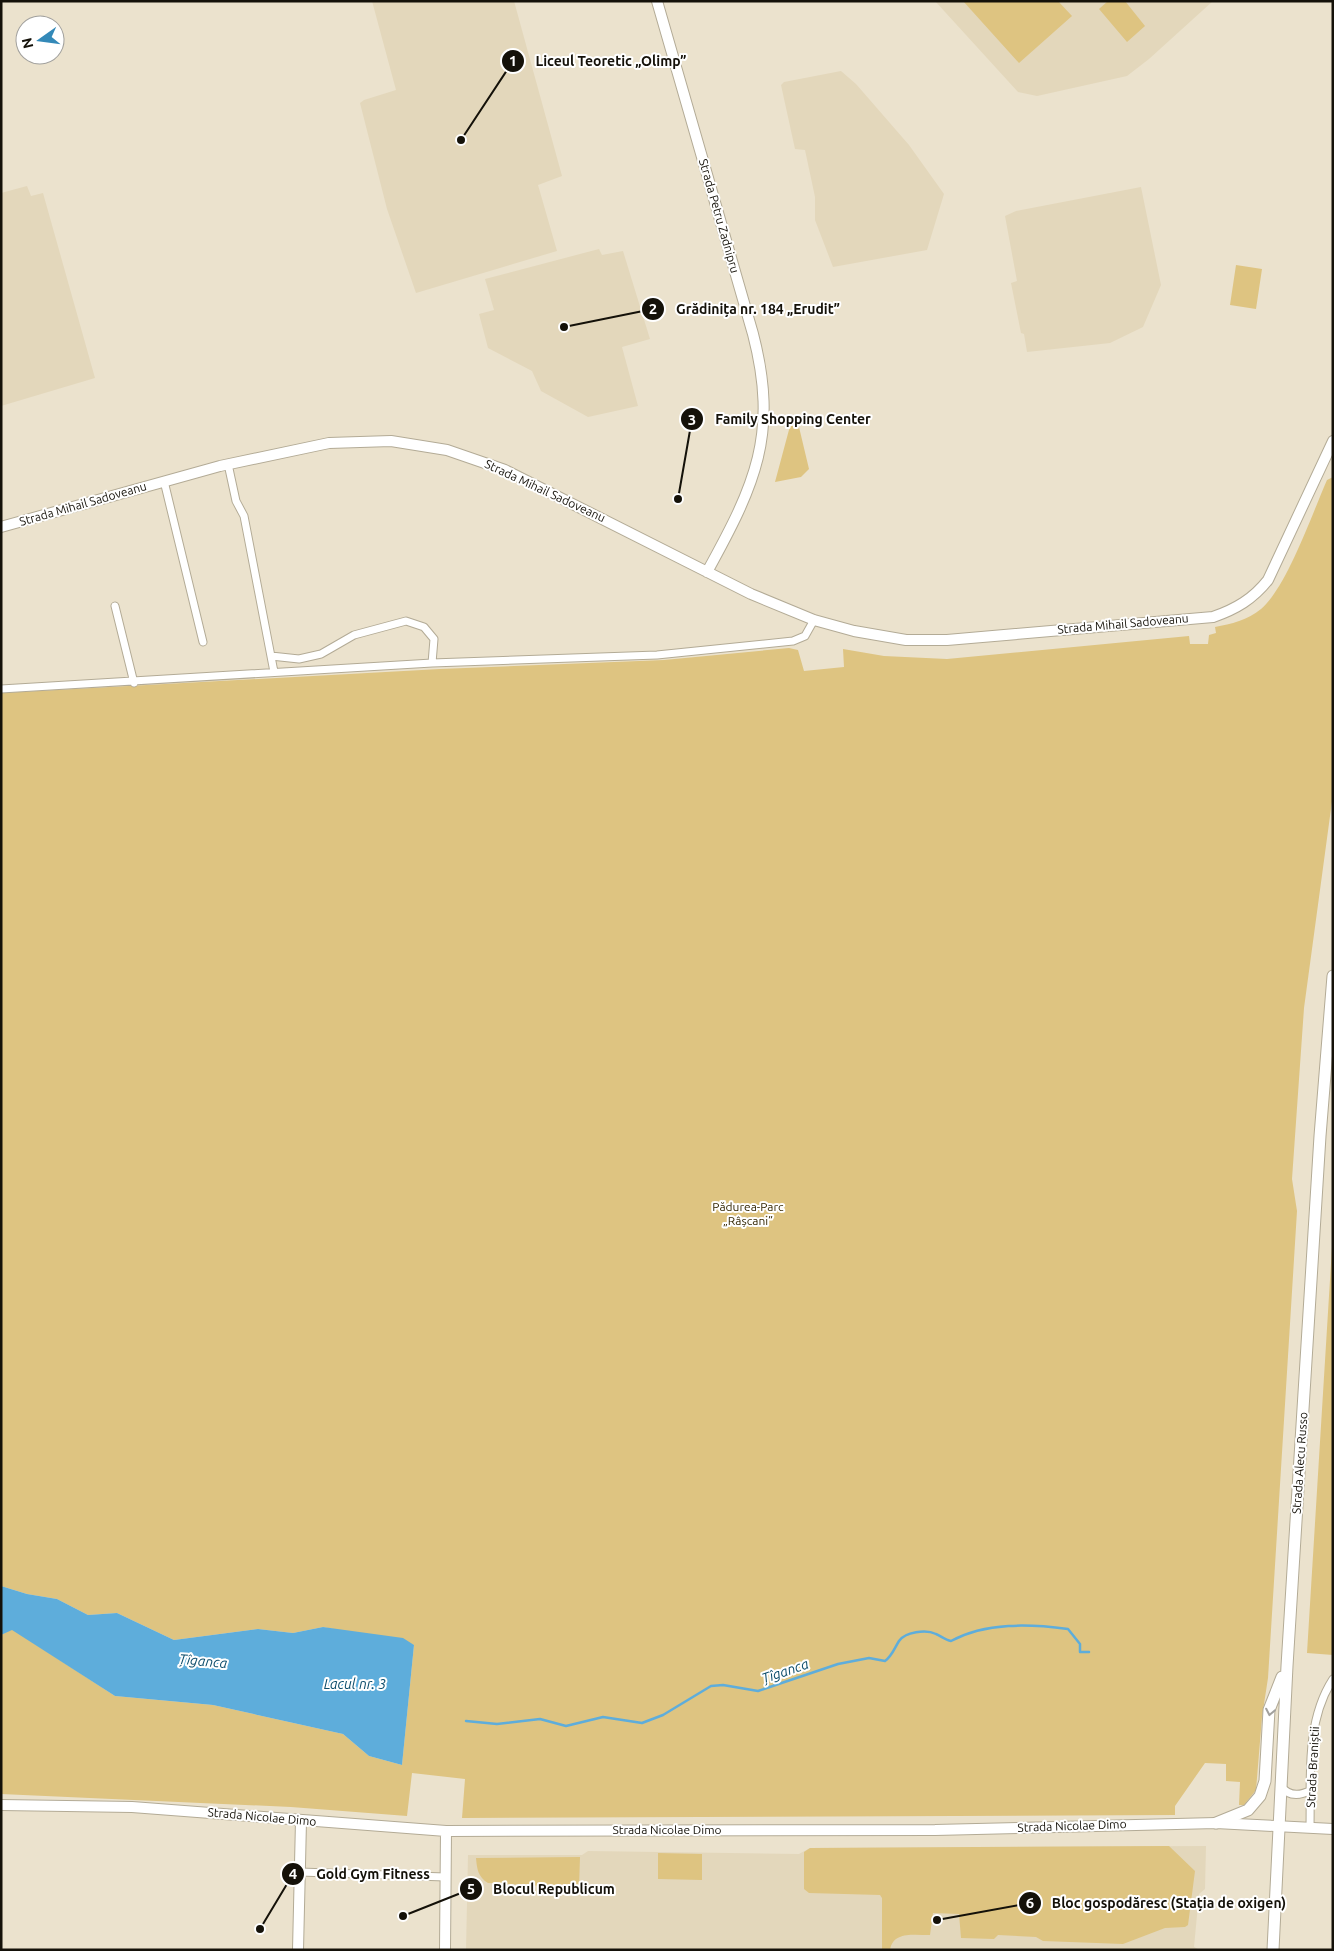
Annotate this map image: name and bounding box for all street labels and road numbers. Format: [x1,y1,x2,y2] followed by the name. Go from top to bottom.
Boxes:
[697,157,742,274] street label: Strada Petru Zadnipru
[483,457,608,524] street label: Strada Mihail Sadoveanu
[18,479,148,528] street label: Strada Mihail Sadoveanu
[1057,611,1189,636] street label: Strada Mihail Sadoveanu
[1289,1412,1310,1514] street label: Strada Alecu Russo
[1304,1726,1321,1808] street label: Strada Braniștii
[207,1805,317,1828] street label: Strada Nicolae Dimo
[1017,1817,1127,1834] street label: Strada Nicolae Dimo
[612,1823,722,1836] street label: Strada Nicolae Dimo

